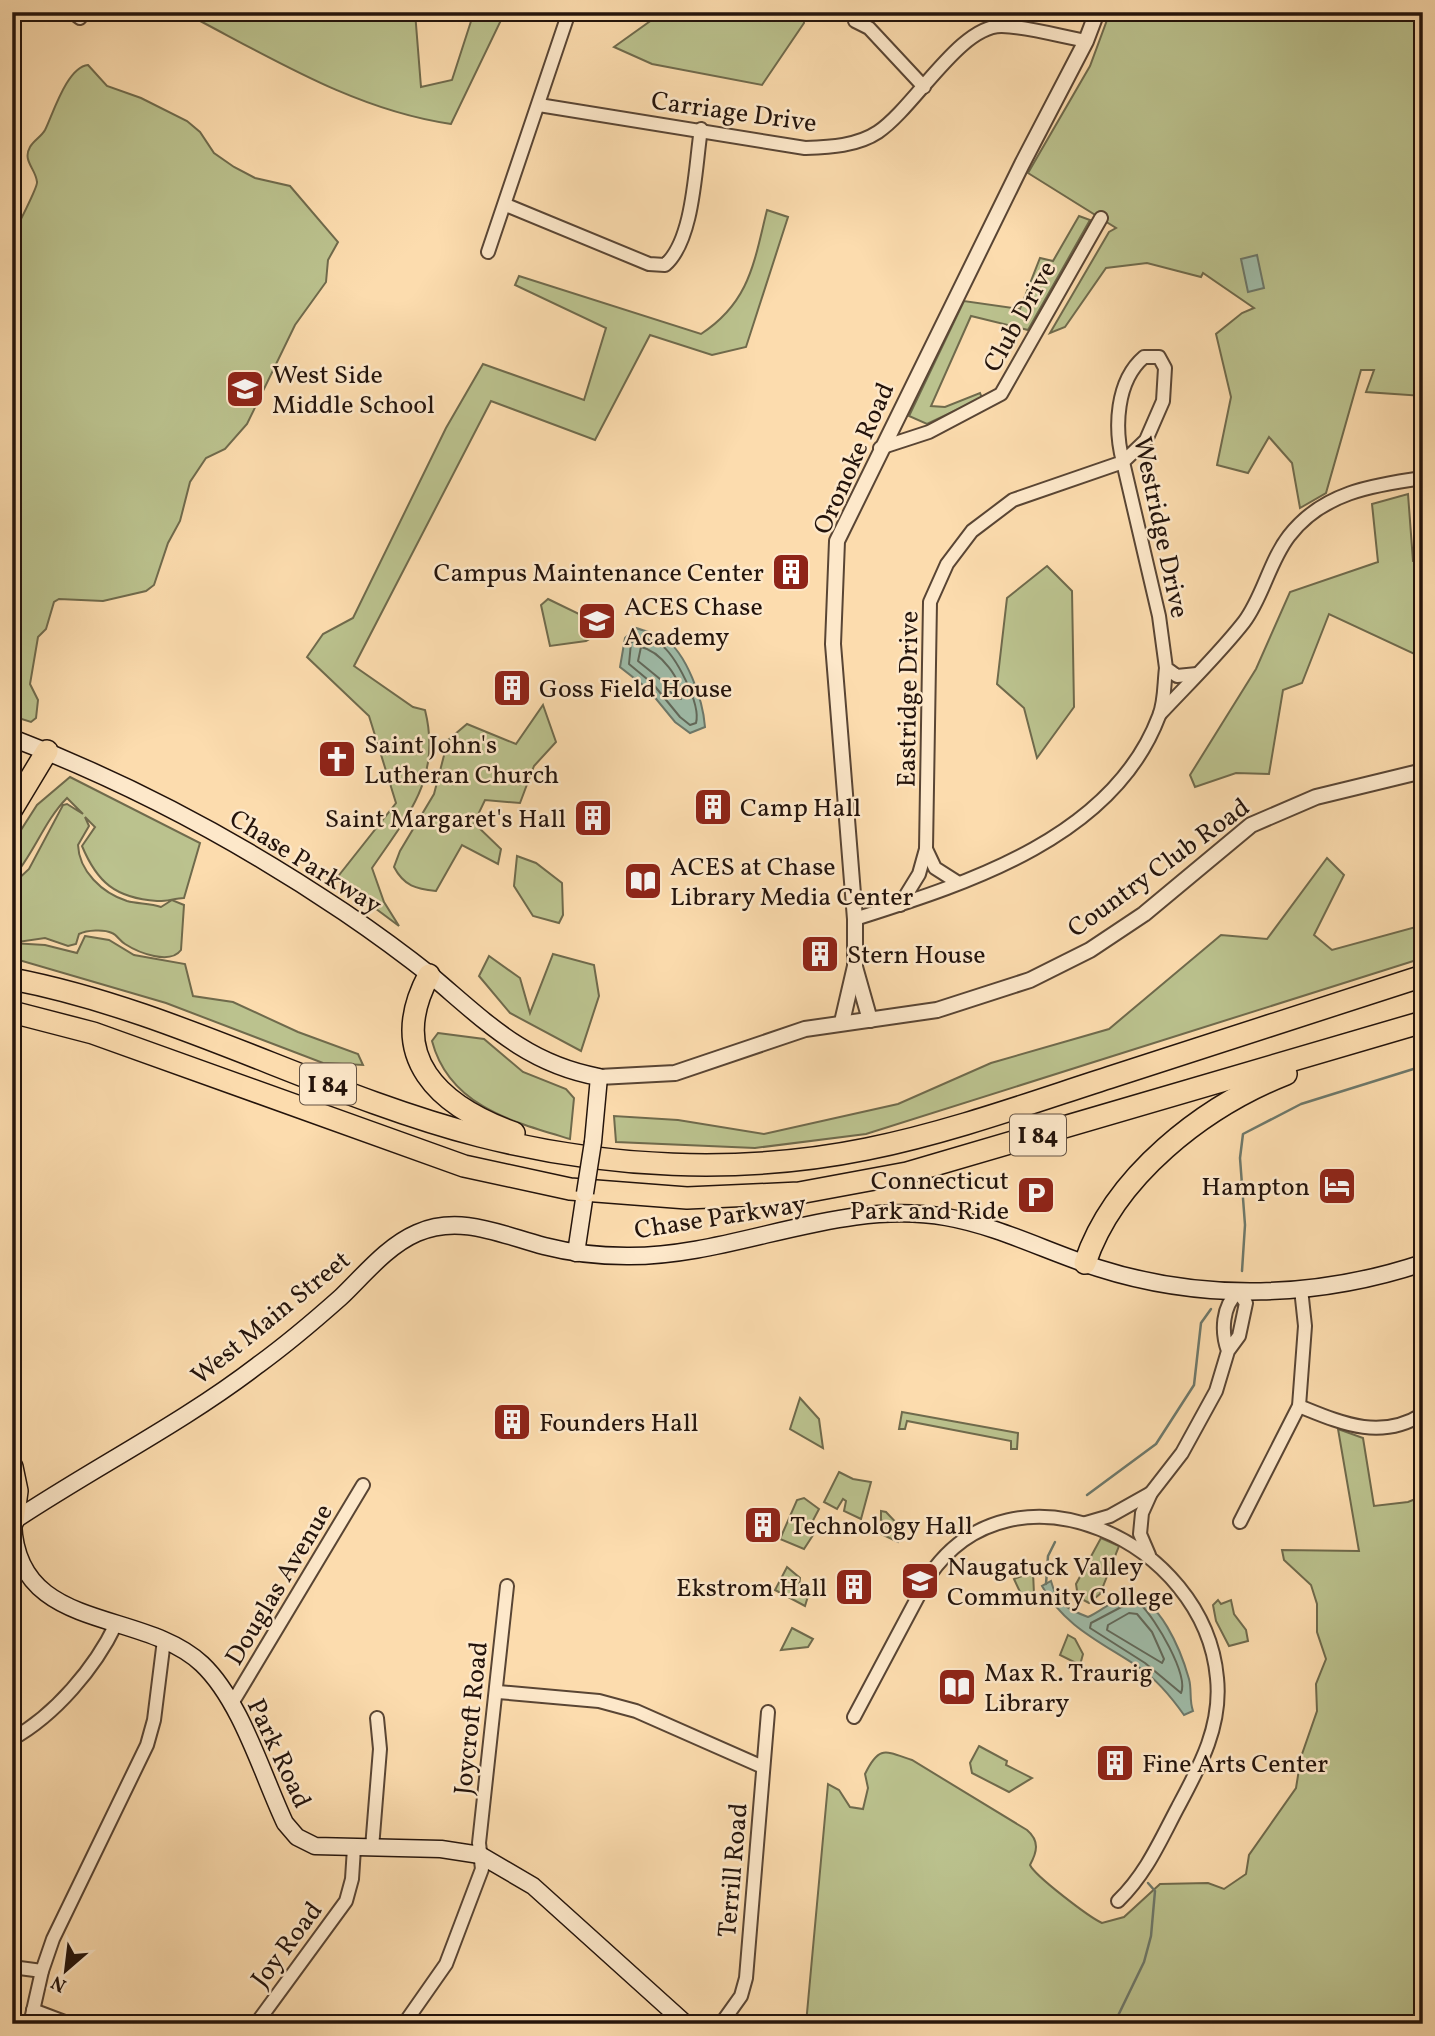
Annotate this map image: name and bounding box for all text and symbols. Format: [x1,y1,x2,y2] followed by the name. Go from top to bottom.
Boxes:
[649,84,819,142] street label: Carriage Drive
[975,255,1066,379] street label: Club Drive
[272,358,435,424] place label: West Side Middle School
[224,368,266,410] school or university icon: West Side Middle School
[805,377,904,541] street label: Oronoke Road
[1123,434,1197,621] street label: Westridge Drive
[770,551,812,593] building icon: Campus Maintenance Center
[433,556,764,592] place label: Campus Maintenance Center
[624,590,763,656] place label: ACES Chase Academy
[576,600,618,642] school or university icon: ACES Chase Academy
[889,610,929,788] street label: Eastridge Drive
[491,667,533,709] building icon: Goss Field House
[539,672,732,708] place label: Goss Field House
[364,728,559,794] place label: Saint John's Lutheran Church
[316,738,358,780] church icon: Saint John's Lutheran Church
[692,786,734,828] building icon: Camp Hall
[1061,790,1258,947] street label: Country Club Road
[740,791,861,827] place label: Camp Hall
[572,797,614,839] building icon: Saint Margaret's Hall
[222,801,388,924] street label: Chase Parkway
[325,802,566,838] place label: Saint Margaret's Hall
[670,850,913,916] place label: ACES at Chase Library Media Center
[622,860,664,902] library icon: ACES at Chase Library Media Center
[799,933,841,975] building icon: Stern House
[847,938,986,974] place label: Stern House
[300,1064,356,1104] road number: I 84
[1010,1114,1066,1156] road number: I 84
[850,1164,1009,1230] place label: Connecticut Park and Ride
[1316,1165,1358,1207] hotel icon: Hampton
[1201,1170,1310,1206] place label: Hampton
[1015,1174,1057,1216] parking icon: Connecticut Park and Ride
[632,1187,809,1249] street label: Chase Parkway
[184,1243,359,1394] street label: West Main Street
[491,1401,533,1443] building icon: Founders Hall
[539,1406,699,1442] place label: Founders Hall
[217,1497,342,1673] street label: Douglas Avenue
[742,1504,784,1546] building icon: Technology Hall
[790,1509,973,1545] place label: Technology Hall
[947,1550,1174,1616] place label: Naugatuck Valley Community College
[899,1560,941,1602] school or university icon: Naugatuck Valley Community College
[833,1566,875,1608] building icon: Ekstrom Hall
[676,1571,827,1607] place label: Ekstrom Hall
[446,1640,498,1797] street label: Joycroft Road
[984,1656,1153,1722] place label: Max R. Traurig Library
[936,1666,978,1708] library icon: Max R. Traurig Library
[237,1693,319,1814] street label: Park Road
[1094,1742,1136,1784] building icon: Fine Arts Center
[1142,1747,1328,1783] place label: Fine Arts Center
[710,1801,758,1939] street label: Terrill Road
[243,1895,332,1996] street label: Joy Road
[32,1934,102,2004] north arrow
[47,1968,71,1998] text: N

